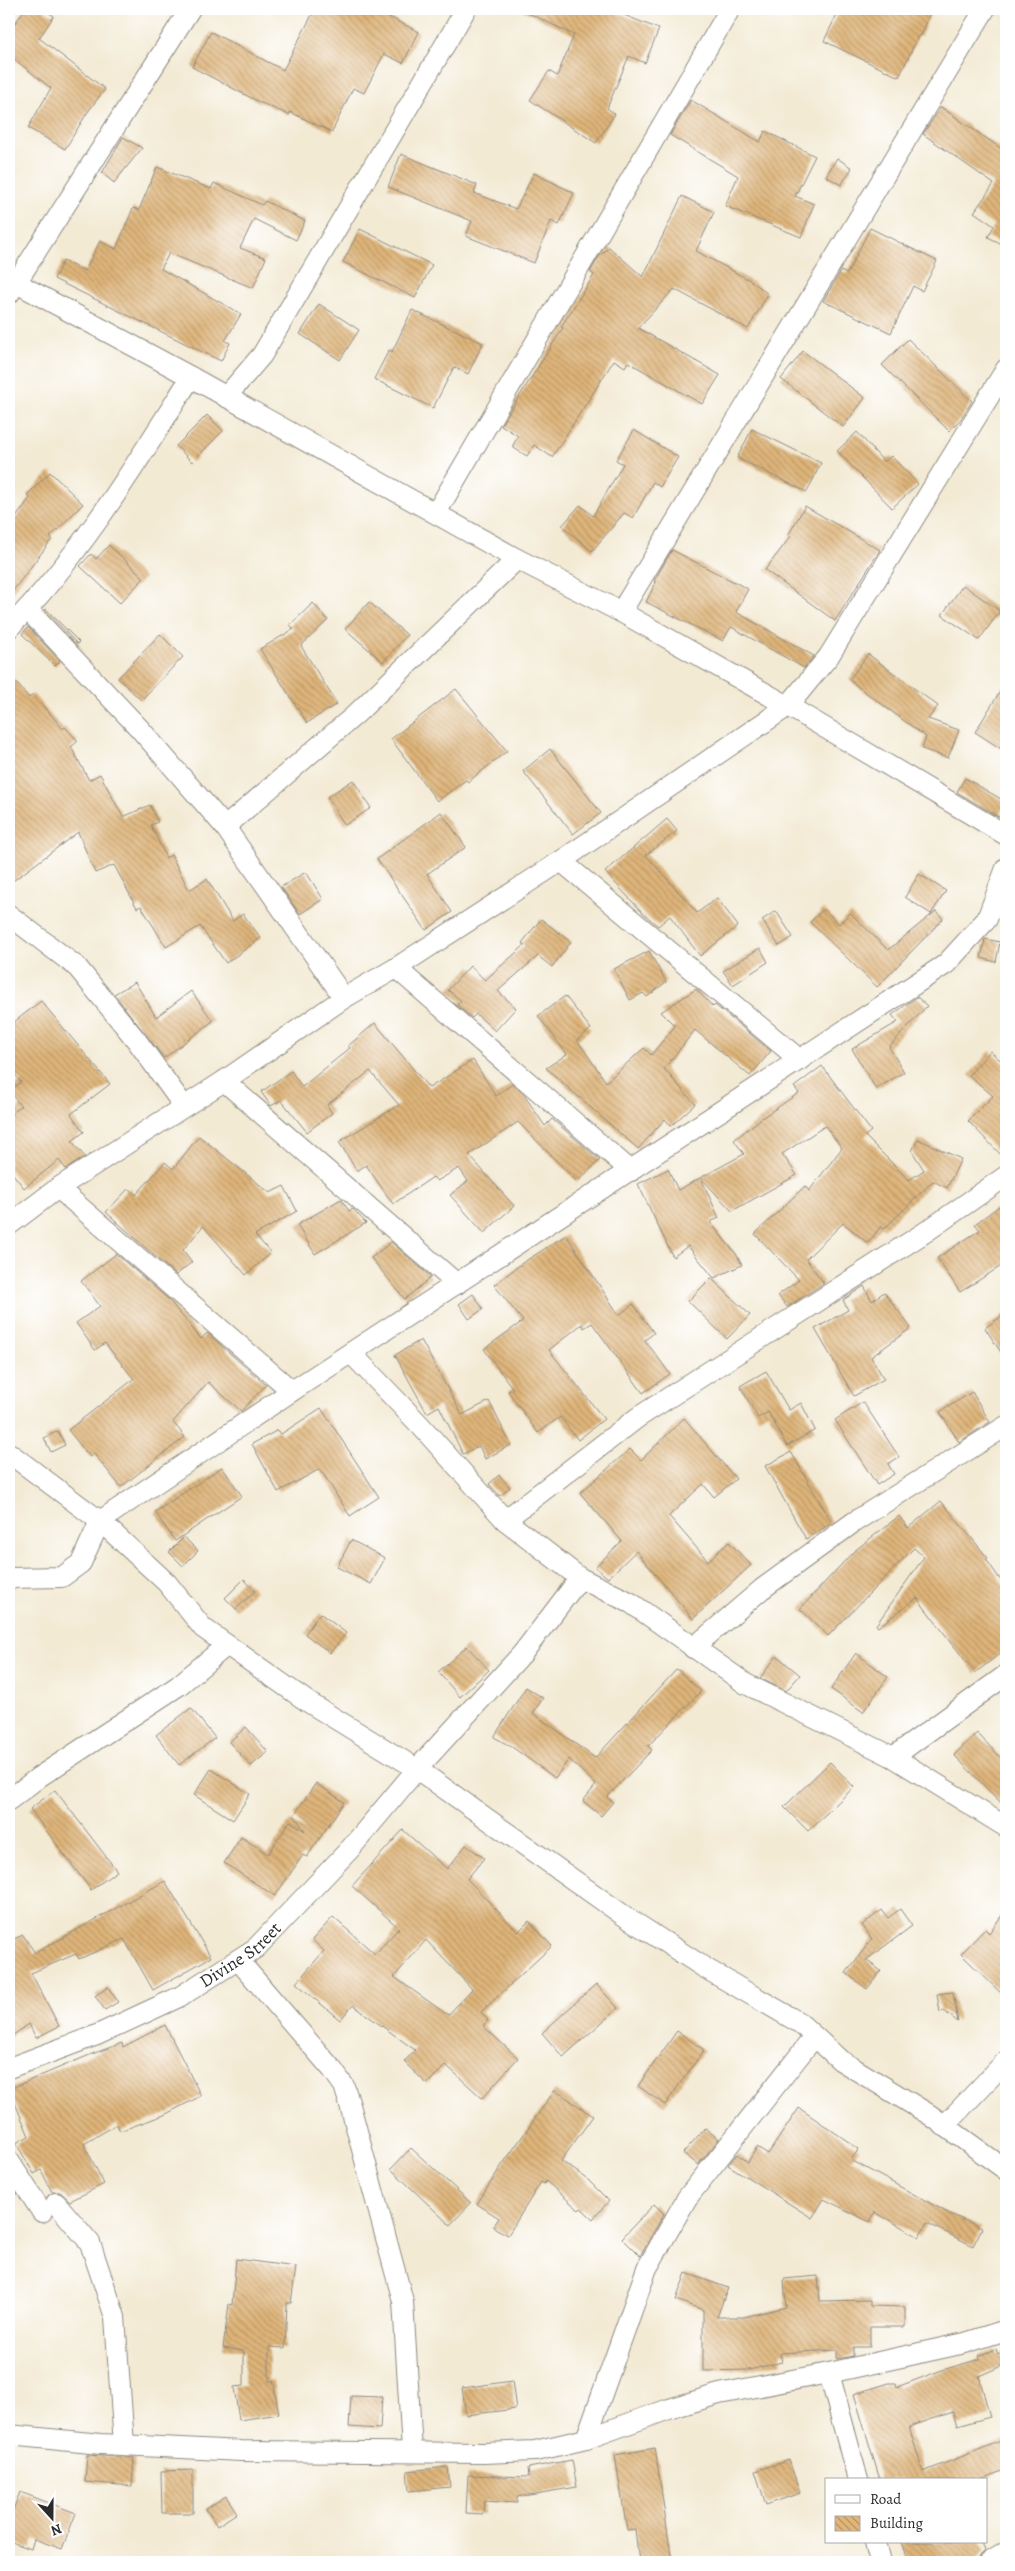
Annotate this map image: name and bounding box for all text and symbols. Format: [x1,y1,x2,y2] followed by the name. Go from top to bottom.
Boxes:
[195,1917,287,1993] street label: Divine Street
[825,2478,988,2544] legend
[870,2489,902,2509] text: Road
[28,2494,78,2544] north arrow
[870,2513,923,2533] text: Building
[48,2519,65,2540] text: N

